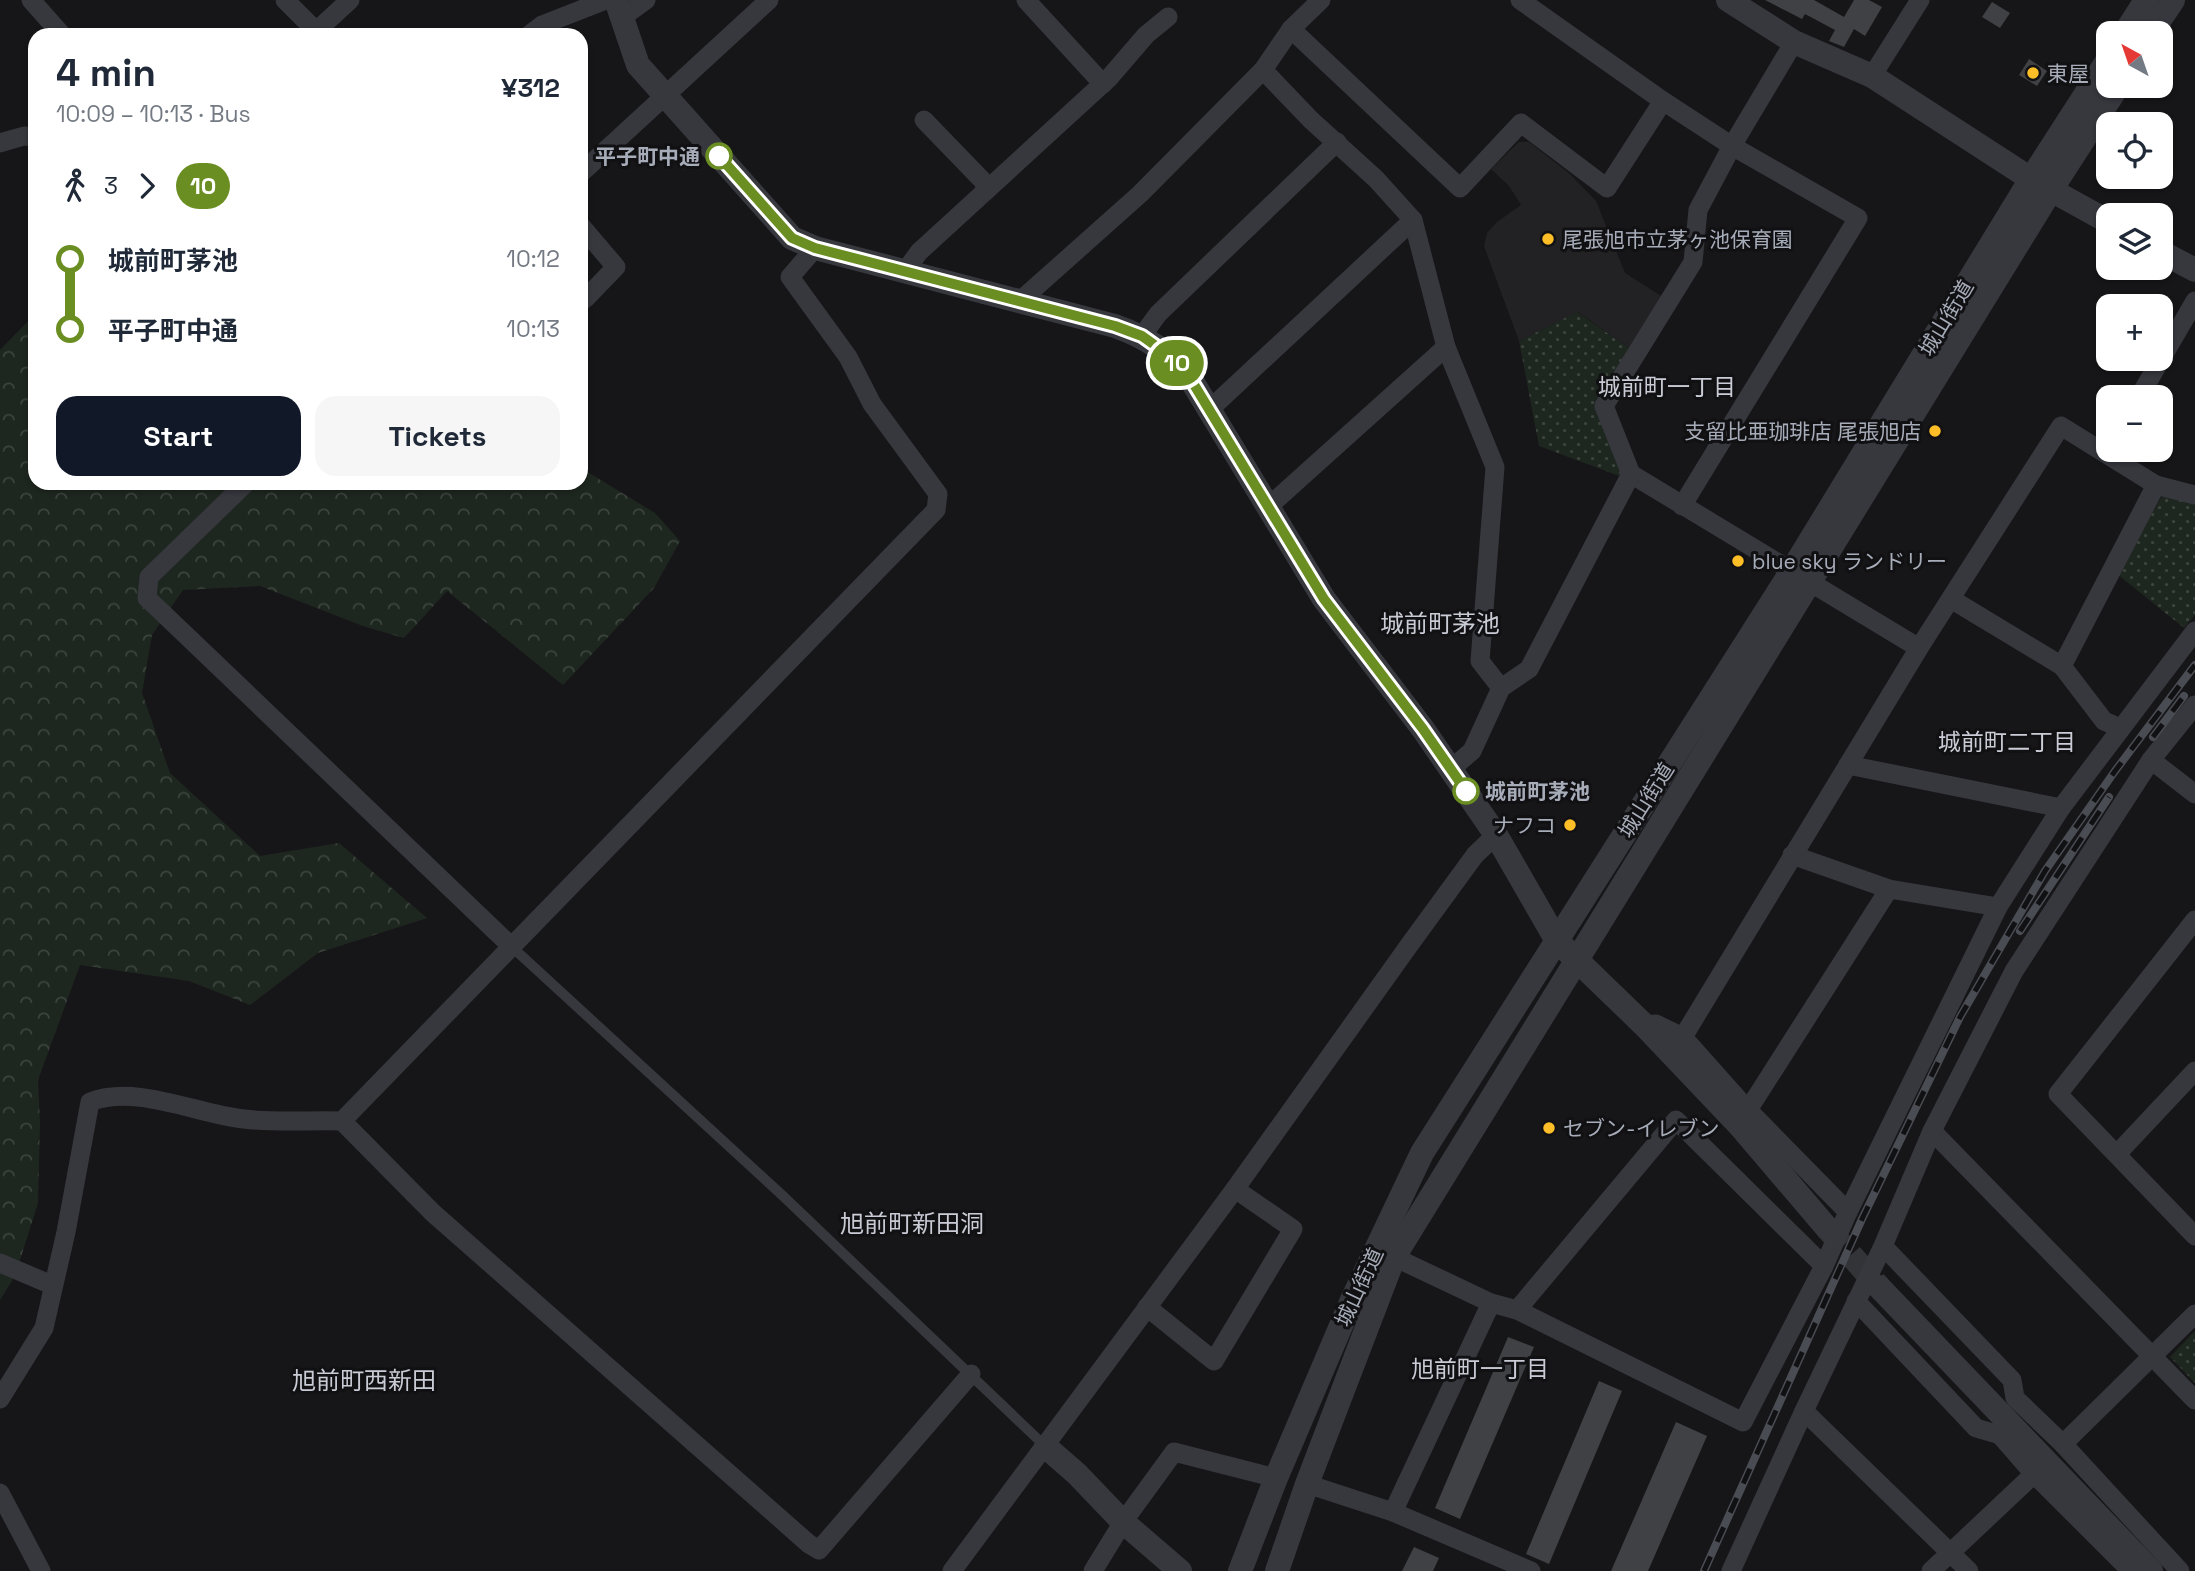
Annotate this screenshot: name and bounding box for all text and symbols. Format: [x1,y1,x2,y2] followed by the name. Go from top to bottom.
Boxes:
[2096,21,2174,98] north arrow
[2096,21,2173,462] map controls
[56,49,156,97] text: 4 min
[2047,60,2089,87] place label: 東屋
[2025,65,2041,81] marker: 東屋
[501,71,560,105] text: ¥312
[56,99,251,129] text: 10:09 – 10:13 · Bus
[2096,112,2173,189] button: locate
[595,143,700,170] place label: 平子町中通
[706,143,732,169] marker: 平子町中通
[56,167,94,205] icon: walk
[128,167,166,205] icon: forward
[190,170,216,201] text: 10
[104,171,118,201] text: 3
[2096,203,2173,280] button: layers
[1562,226,1793,253] place label: 尾張旭市立茅ヶ池保育園
[1540,231,1556,247] marker: 尾張旭市立茅ヶ池保育園
[108,244,238,278] text: 城前町茅池
[506,244,560,274] text: 10:12
[1913,275,1979,361] street label: 城山街道
[2096,294,2173,371] button: +
[108,314,238,348] text: 平子町中通
[506,314,560,344] text: 10:13
[1146,340,1208,386] line badge: 10
[1164,347,1190,378] text: 10
[1598,372,1736,402] district label: 城前町一丁目
[2096,385,2173,462] button: −
[56,396,301,476] button: Start
[315,396,560,476] button: Tickets
[1685,418,1921,445] place label: 支留比亜珈琲店 尾張旭店
[1927,423,1943,439] marker: 支留比亜珈琲店 尾張旭店
[1752,548,1947,575] place label: blue sky ランドリー
[1730,553,1746,569] marker: blue sky ランドリー
[1380,608,1500,639] district label: 城前町茅池
[1938,727,2076,757] district label: 城前町二丁目
[1612,757,1680,843] street label: 城山街道
[1453,778,1479,804] marker: 城前町茅池
[1485,778,1590,805] place label: 城前町茅池
[1493,812,1556,839] place label: ナフコ
[1562,817,1578,833] marker: ナフコ
[1563,1115,1720,1142] place label: セブン-イレブン
[1541,1120,1557,1136] marker: セブン-イレブン
[840,1208,984,1239] district label: 旭前町新田洞
[1329,1243,1389,1331] street label: 城山街道
[1411,1354,1549,1384] district label: 旭前町一丁目
[292,1365,436,1396] district label: 旭前町西新田

